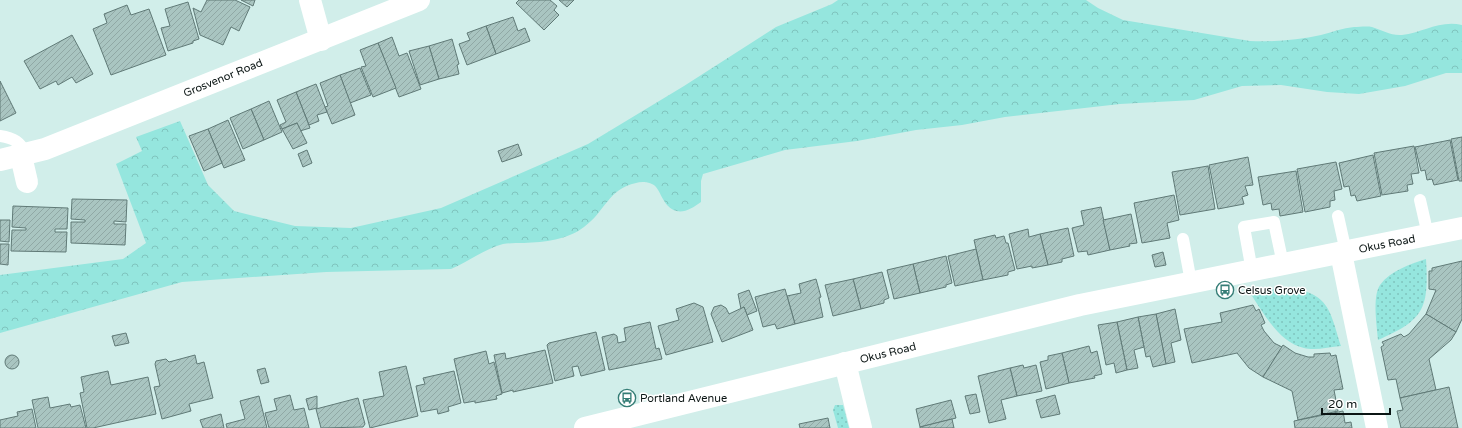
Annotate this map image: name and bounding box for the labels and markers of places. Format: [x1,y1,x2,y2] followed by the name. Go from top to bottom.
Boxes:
[1215,280,1235,300] bus stop icon: Celsus Grove
[1238,284,1306,297] place label: Celsus Grove
[617,388,637,408] bus stop icon: Portland Avenue
[640,392,727,405] place label: Portland Avenue

